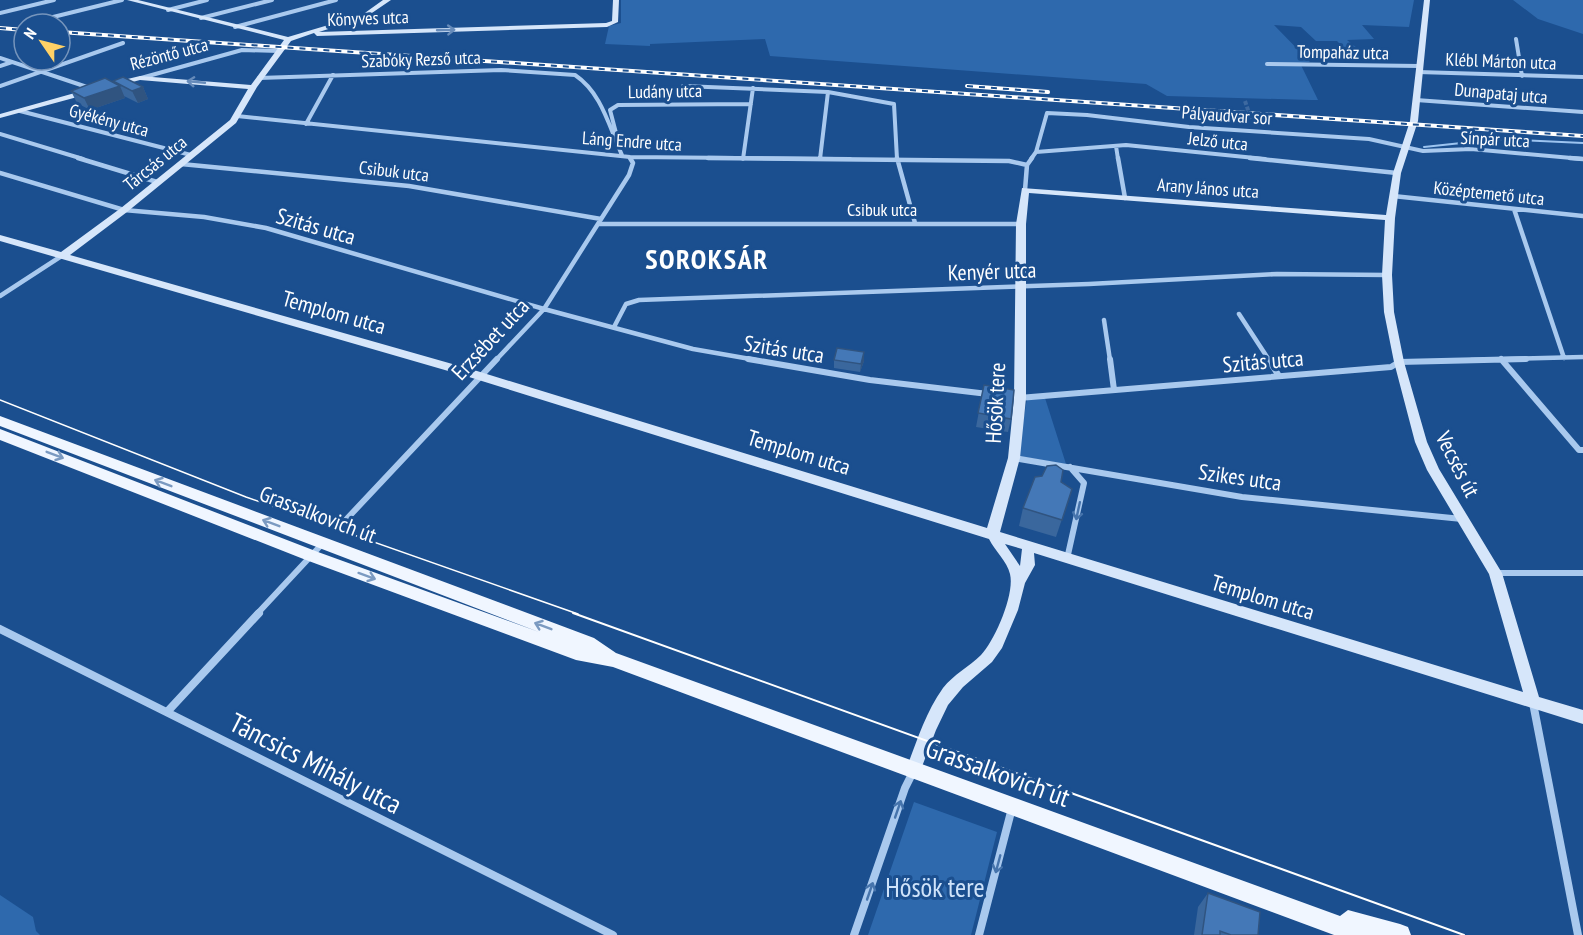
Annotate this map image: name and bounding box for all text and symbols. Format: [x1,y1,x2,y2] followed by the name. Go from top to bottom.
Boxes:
[327,5,409,31] street label: Könyves utca
[12,12,72,72] north arrow
[19,24,40,43] text: N
[436,24,456,36] one-way arrow
[127,33,211,75] street label: Rézöntő utca
[1297,40,1389,64] street label: Tompaház utca
[361,45,481,73] street label: Szabóky Rezső utca
[1445,48,1557,74] street label: Klébl Márton utca
[187,76,207,87] one-way arrow
[1453,77,1549,109] street label: Dunapataj utca
[628,79,702,103] street label: Ludány utca
[67,98,151,142] street label: Gyékény utca
[1181,100,1273,130] street label: Pályaudvar sor
[581,126,683,156] street label: Láng Endre utca
[1186,126,1249,156] street label: Jelző utca
[1460,126,1530,152] street label: Sínpár utca
[119,130,191,196] street label: Tárcsás utca
[358,155,430,187] street label: Csibuk utca
[1156,173,1260,203] street label: Arany János utca
[1432,176,1546,210] street label: Középtemető utca
[847,198,917,221] street label: Csibuk utca
[273,201,359,251] street label: Szitás utca
[645,240,769,277] district label: SOROKSÁR
[947,255,1037,287] street label: Kenyér utca
[279,284,389,340] street label: Templom utca
[445,292,535,386] street label: Erzsébet utca
[742,329,826,369] street label: Szitás utca
[1221,344,1305,378] street label: Szitás utca
[979,362,1011,444] street label: Hősök tere
[744,423,854,481] street label: Templom utca
[1429,426,1486,502] street label: Vecsés út
[45,450,63,461] one-way arrow
[1197,457,1283,497] street label: Szikes utca
[154,476,173,487] one-way arrow
[256,479,380,549] street label: Grassalkovich út
[1071,501,1083,520] one-way arrow
[262,517,281,528] one-way arrow
[1208,568,1318,626] street label: Templom utca
[357,571,376,582] one-way arrow
[534,620,553,631] one-way arrow
[224,705,408,821] street label: Táncsics Mihály utca
[921,730,1075,814] street label: Grassalkovich út
[893,800,904,819] one-way arrow
[991,855,1003,874] one-way arrow
[885,870,985,904] park label: Hősök tere
[865,882,876,901] one-way arrow

